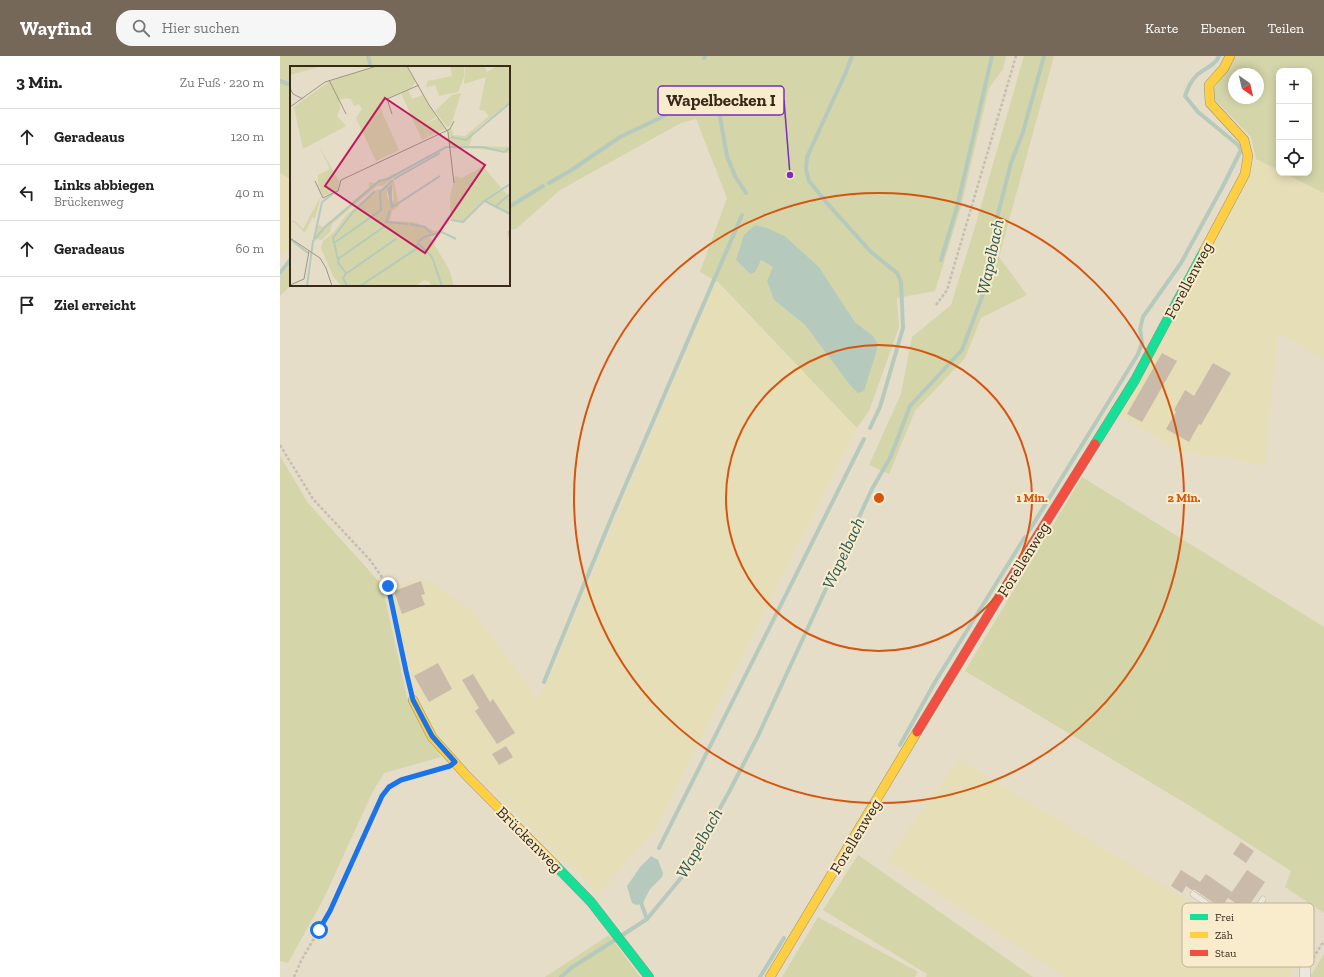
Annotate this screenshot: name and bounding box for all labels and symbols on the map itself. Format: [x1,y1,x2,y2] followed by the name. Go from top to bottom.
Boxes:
[290,66,510,286] inset map
[1228,68,1264,104] north arrow
[658,86,784,115] callout: Wapelbecken I
[666,90,776,110] text: Wapelbecken I
[972,217,1008,297] water label: Wapelbach
[1160,238,1217,322] street label: Forellenweg
[872,491,886,505] centre of rings
[1016,491,1048,505] text: 1 Min.
[1168,491,1201,505] text: 2 Min.
[818,514,868,592] water label: Wapelbach
[993,518,1054,600] street label: Forellenweg
[379,577,397,595] route end
[826,795,885,877] street label: Forellenweg
[493,802,567,876] street label: Brückenweg
[672,804,727,881] water label: Wapelbach
[1182,903,1314,967] legend
[1215,911,1234,924] text: Frei
[310,921,328,939] route start
[1215,929,1234,942] text: Zäh
[1215,947,1236,960] text: Stau

